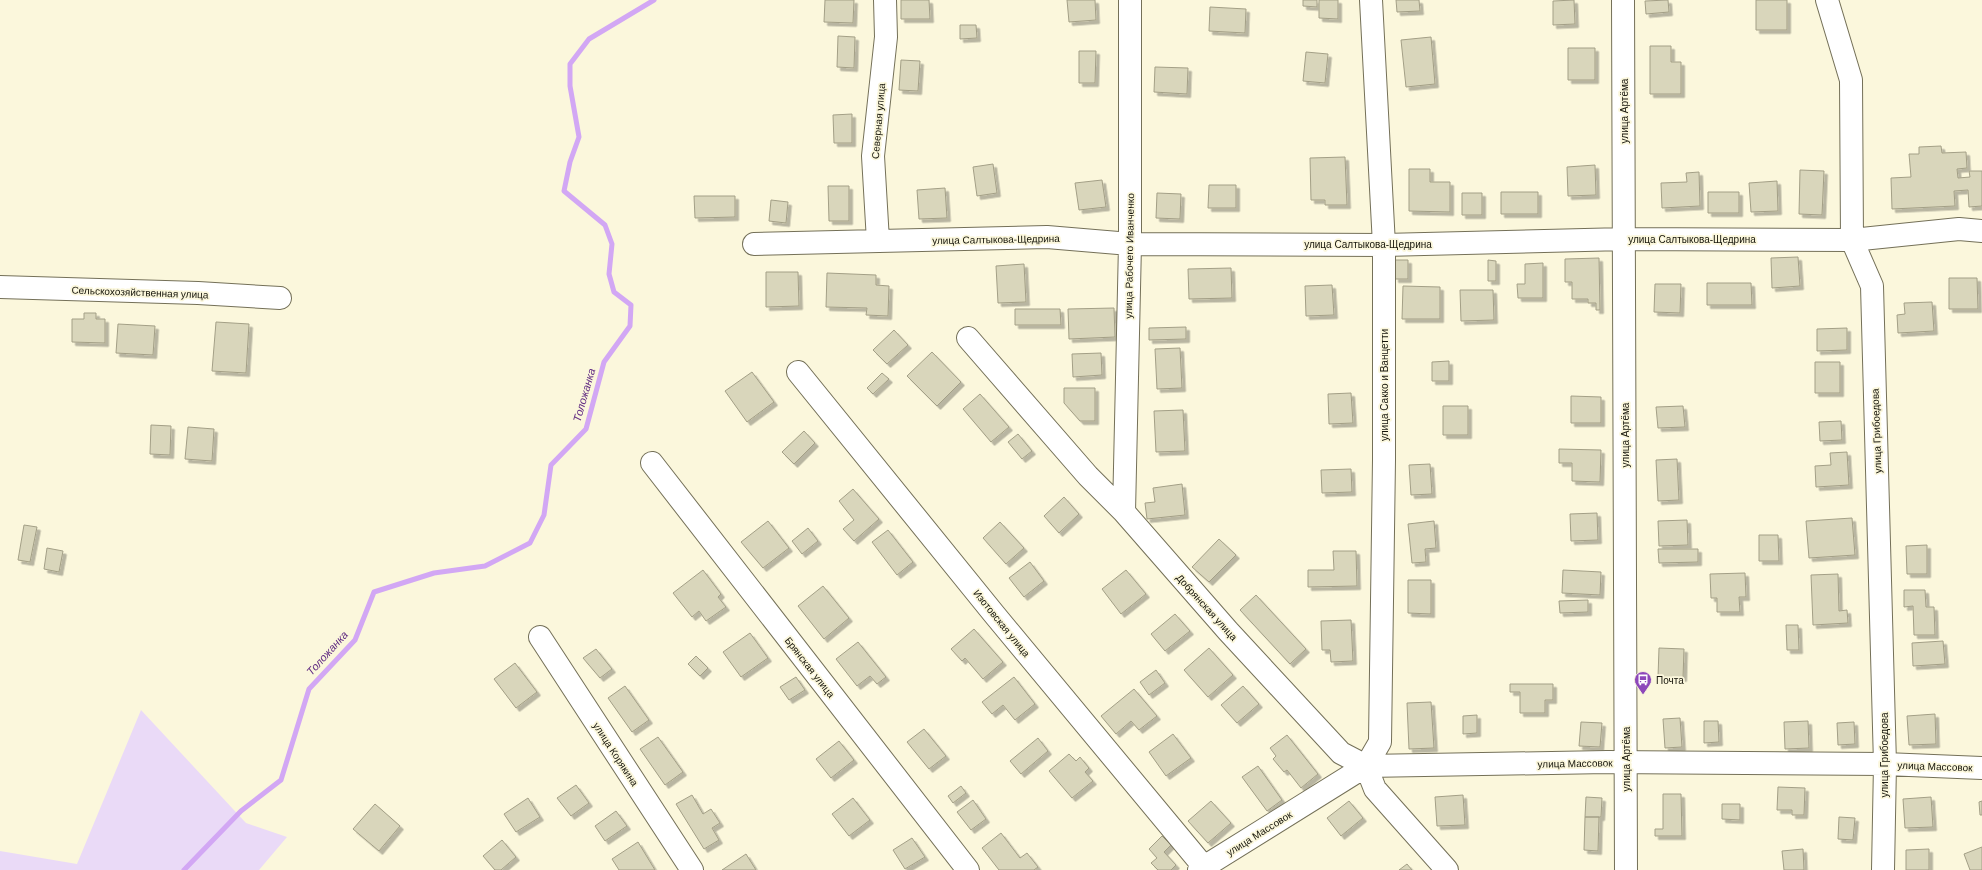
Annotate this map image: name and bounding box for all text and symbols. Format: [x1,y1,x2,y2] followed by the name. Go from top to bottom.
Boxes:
[1619,78,1630,143] street label: улица Артёма
[870,82,887,159] street label: Северная улица
[1123,193,1136,319] street label: улица Рабочего Иванченко
[932,233,1060,246] street label: улица Салтыкова-Щедрина
[1628,234,1756,245] street label: улица Салтыкова-Щедрина
[1304,239,1432,250] street label: улица Салтыкова-Щедрина
[71,285,209,300] street label: Сельскохозяйственная улица
[1379,329,1390,441] street label: улица Сакко и Ванцетти
[571,367,597,423] water label: Толожанка
[1870,388,1883,474] street label: улица Грибоедова
[1620,402,1631,467] street label: улица Артёма
[1174,572,1240,643] street label: Добрянская улица
[971,588,1032,659] street label: Изотовская улица
[304,628,350,678] water label: Толожанка
[783,635,837,700] street label: Брянская улица
[1633,670,1653,695] bus stop icon: Почта
[1656,675,1684,686] place label: Почта
[1879,712,1890,798] street label: улица Грибоедова
[591,720,640,788] street label: улица Корякина
[1621,726,1632,791] street label: улица Артёма
[1537,757,1613,770] street label: улица Массовок
[1897,760,1973,773] street label: улица Массовок
[1225,809,1295,858] street label: улица Массовок

